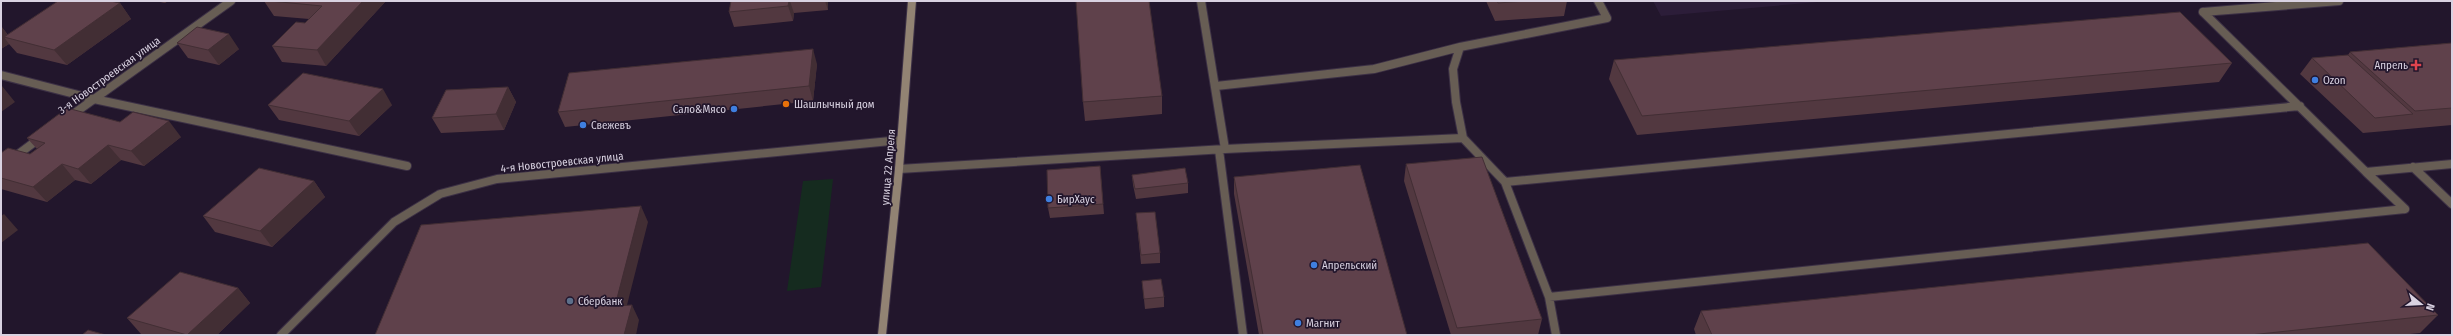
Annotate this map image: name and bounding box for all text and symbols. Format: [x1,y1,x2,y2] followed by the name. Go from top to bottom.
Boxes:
[56,34,163,117] street label: 3-я Новостроевская улица
[2374,59,2408,72] place label: Апрель
[2411,60,2421,70] marker: Апрель
[2323,74,2346,87] place label: Ozon
[2310,75,2320,85] marker: Ozon
[794,98,875,111] place label: Шашлычный дом
[781,99,791,109] marker: Шашлычный дом
[673,103,726,116] place label: Сало&Мясо
[729,104,739,114] marker: Сало&Мясо
[591,119,631,132] place label: Свежевъ
[578,120,588,130] marker: Свежевъ
[879,128,898,206] street label: улица 22 Апреля
[500,150,624,175] street label: 4-я Новостроевская улица
[1057,193,1095,206] place label: БирХаус
[1044,194,1054,204] marker: БирХаус
[1322,259,1377,272] place label: Апрельский
[1309,260,1319,270] marker: Апрельский
[2401,284,2441,324] north arrow
[578,295,623,308] place label: Сбербанк
[565,296,575,306] marker: Сбербанк
[2423,302,2437,312] text: N
[1306,317,1340,330] place label: Магнит
[1293,318,1303,328] marker: Магнит

